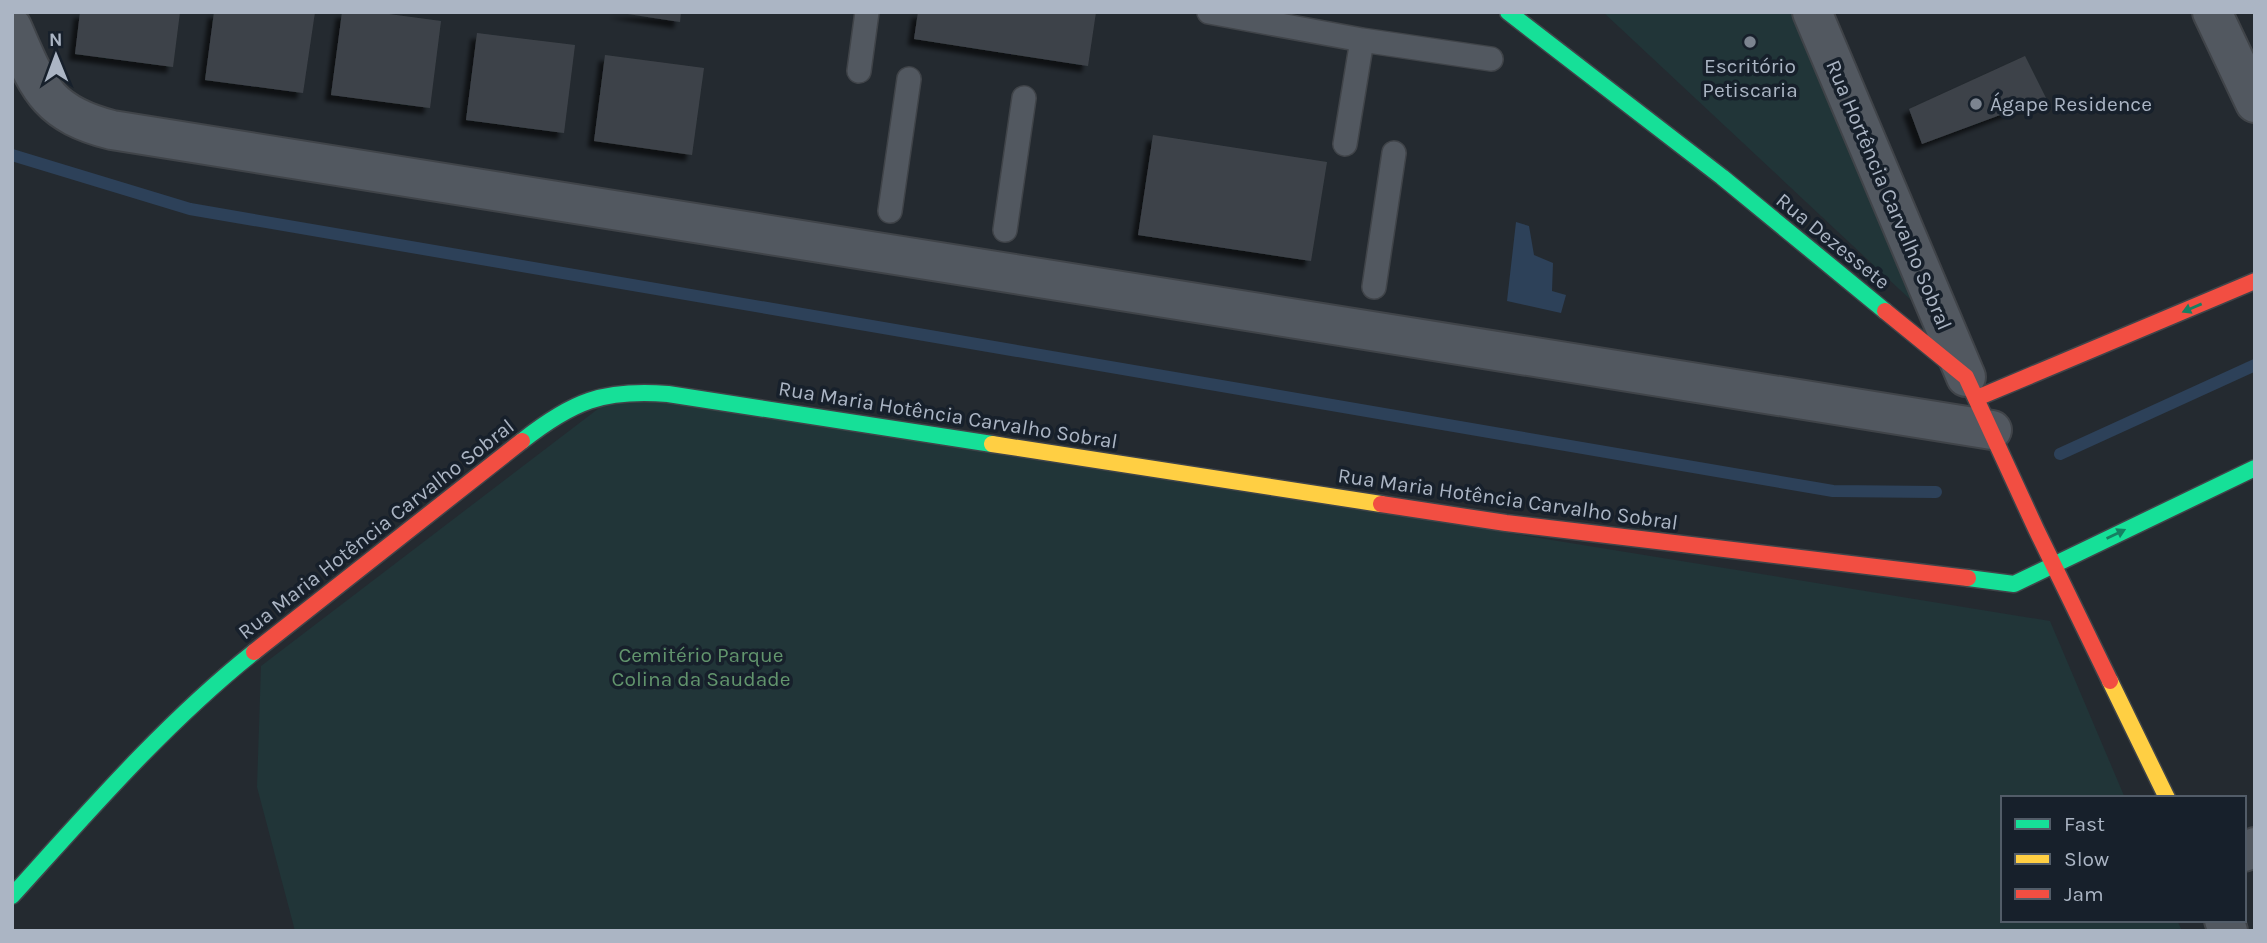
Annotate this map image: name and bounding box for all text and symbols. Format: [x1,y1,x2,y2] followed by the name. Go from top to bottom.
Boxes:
[21,21,91,91] north arrow
[49,29,63,51] text: N
[1742,34,1758,50] marker: Escritório Petiscaria
[1702,54,1798,102] place label: Escritório Petiscaria
[1821,56,1957,334] street label: Rua Hortência Carvalho Sobral
[1990,92,2152,116] place label: Ágape Residence
[1968,96,1984,112] marker: Ágape Residence
[1771,188,1895,294] street label: Rua Dezessete
[2181,302,2202,313] one-way arrow
[777,376,1119,454] street label: Rua Maria Hotência Carvalho Sobral
[233,414,519,644] street label: Rua Maria Hotência Carvalho Sobral
[1336,463,1680,535] street label: Rua Maria Hotência Carvalho Sobral
[2106,529,2126,540] one-way arrow
[612,643,790,691] park label: Cemitério Parque Colina da Saudade
[2001,796,2246,922] legend
[2064,812,2105,836] text: Fast
[2064,847,2109,871] text: Slow
[2064,882,2104,906] text: Jam

